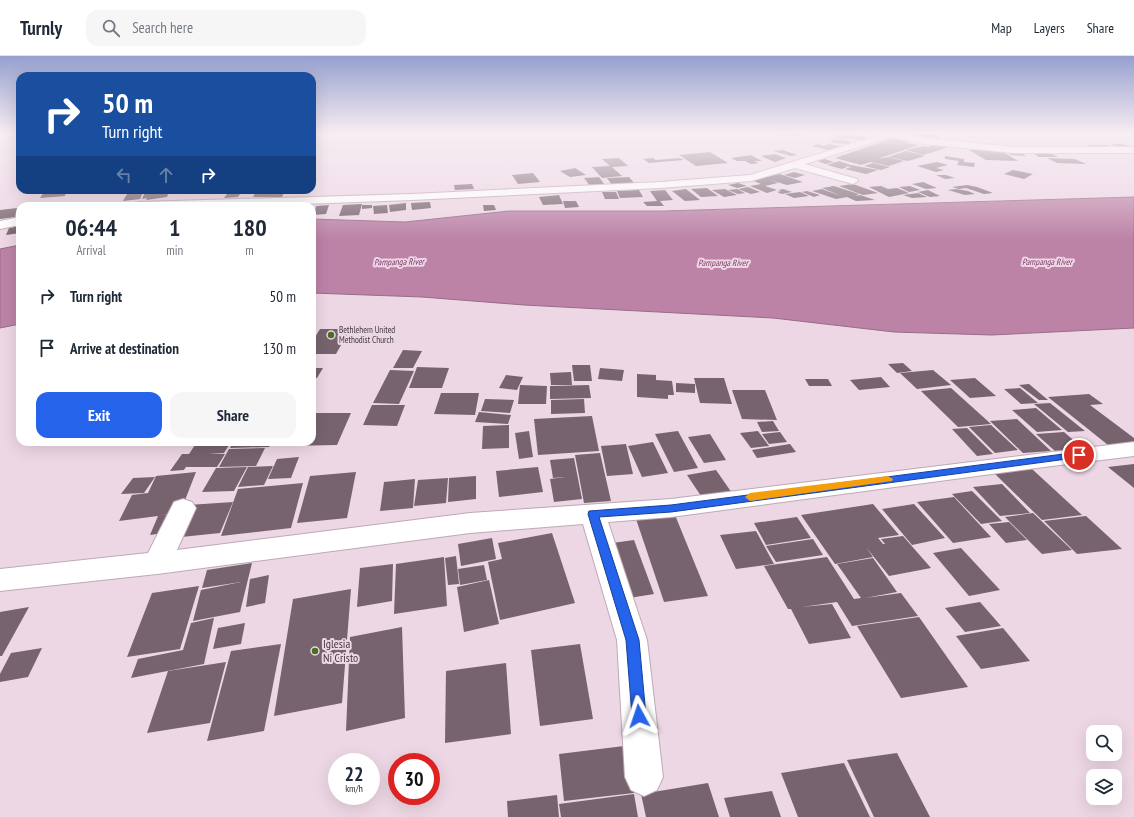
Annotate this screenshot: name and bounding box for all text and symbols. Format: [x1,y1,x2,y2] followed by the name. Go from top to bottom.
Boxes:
[86,10,366,46] search box
[20,16,62,40] text: Turnly
[100,17,122,39] icon: search
[132,18,193,37] text: Search here
[991,19,1012,37] text: Map
[1034,19,1065,37] text: Layers
[1087,19,1114,37] text: Share
[102,84,153,121] text: 50 m
[36,88,88,140] icon: right
[102,120,162,143] text: Turn right
[113,164,135,186] icon: left
[155,164,177,186] icon: ahead
[197,164,219,186] icon: right
[65,212,117,243] text: 06:44
[169,212,180,243] text: 1
[232,212,267,243] text: 180
[76,242,106,259] text: Arrival
[166,242,183,259] text: min
[245,242,254,259] text: m
[374,256,426,267] water label: Pampanga River
[1022,256,1074,267] water label: Pampanga River
[698,257,750,268] water label: Pampanga River
[36,285,58,307] icon: right
[70,287,122,306] text: Turn right
[270,287,296,306] text: 50 m
[339,324,395,345] place label: Bethlehem United Methodist Church
[326,330,336,340] marker: Bethlehem United Methodist Church
[36,337,58,359] icon: arrive
[70,339,179,358] text: Arrive at destination
[263,339,296,358] text: 130 m
[36,392,162,438] button: Exit
[170,392,296,438] button: Share
[1062,438,1096,472] pin
[1068,444,1090,466] icon: arrive
[323,636,358,665] place label: Iglesia Ni Cristo
[310,646,320,656] marker: Iglesia Ni Cristo
[618,695,660,737] position arrow
[1086,725,1122,805] map controls
[1086,725,1122,761] button: search
[388,753,440,805] speed limit sign: 30
[344,761,364,787] text: 22
[1086,769,1122,805] button: layers
[345,782,363,795] text: km/h

